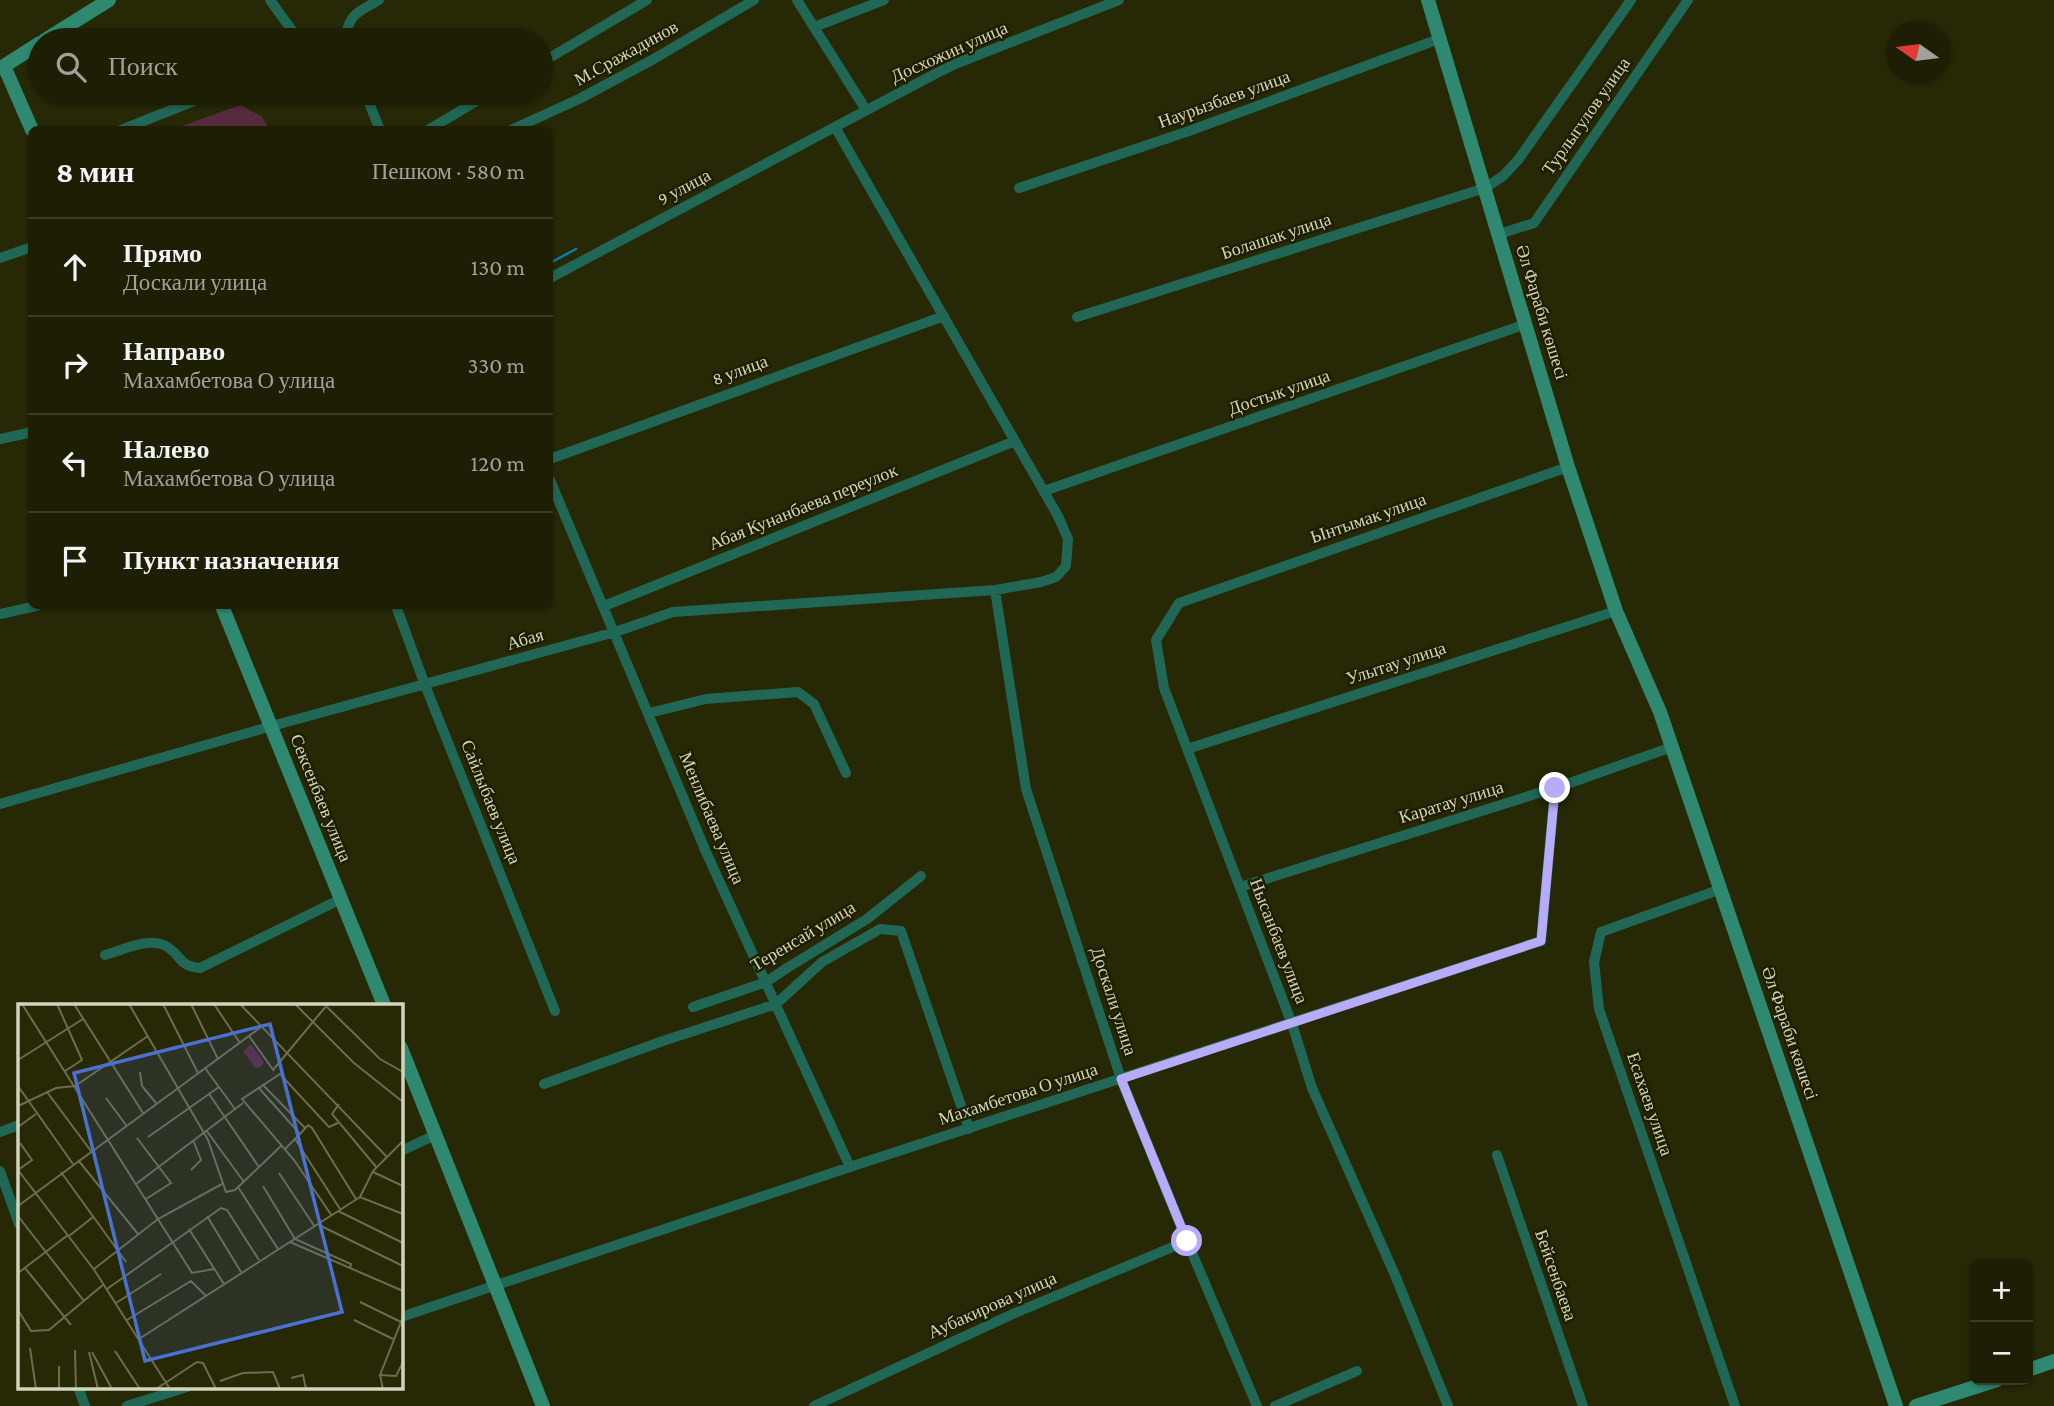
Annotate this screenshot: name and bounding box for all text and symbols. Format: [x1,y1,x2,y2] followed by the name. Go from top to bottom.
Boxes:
[571,16,681,90] street label: М.Сражадинов
[887,17,1011,87] street label: Досхожин улица
[1886,21,1949,84] north arrow
[28,28,553,105] search box
[52,48,90,86] icon: search
[108,52,178,81] text: Поиск
[1538,53,1634,179] street label: Турлыгулов улица
[1155,66,1293,132] street label: Наурызбаев улица
[56,155,134,188] text: 8 мин
[372,158,525,184] text: Пешком · 580 m
[654,165,714,209] street label: 9 улица
[1218,209,1334,263] street label: Болашак улица
[123,239,202,268] text: Прямо
[1512,242,1572,382] street label: Әл Фараби көшесі
[56,248,94,286] icon: ahead
[471,254,525,280] text: 130 m
[123,269,267,295] text: Доскали улица
[123,337,225,366] text: Направо
[56,346,94,384] icon: right
[710,351,770,389] street label: 8 улица
[467,352,525,378] text: 330 m
[1226,365,1332,419] street label: Достык улица
[123,367,335,393] text: Махамбетова О улица
[123,435,209,464] text: Налево
[56,444,94,482] icon: left
[471,450,525,476] text: 120 m
[706,460,900,554] street label: Абая Кунанбаева переулок
[123,465,335,491] text: Махамбетова О улица
[1307,489,1429,547] street label: Ынтымак улица
[56,542,94,580] icon: arrive
[123,546,340,575] text: Пункт назначения
[504,624,546,654] street label: Абая
[1344,637,1448,689] street label: Улытау улица
[286,731,356,865] street label: Сексенбаев улица
[457,737,525,867] street label: Сайлыбаев улица
[675,749,749,887] street label: Менлибаева улица
[1539,772,1570,803] route end
[1396,777,1506,827] street label: Каратау улица
[1246,876,1312,1006] street label: Нысанбаев улица
[747,897,859,975] street label: Теренсай улица
[1087,944,1141,1058] street label: Доскали улица
[1758,964,1822,1102] street label: Әл Фараби көшесі
[18,1004,402,1388] inset map
[1623,1050,1677,1158] street label: Есахаев улица
[936,1059,1100,1129] street label: Махамбетова О улица
[1171,1225,1202,1256] route start
[1531,1227,1581,1323] street label: Бейсенбаева
[1970,1259,2033,1385] map controls
[1970,1259,2033,1322] button: +
[925,1268,1059,1342] street label: Аубакирова улица
[1970,1322,2033,1385] button: −

